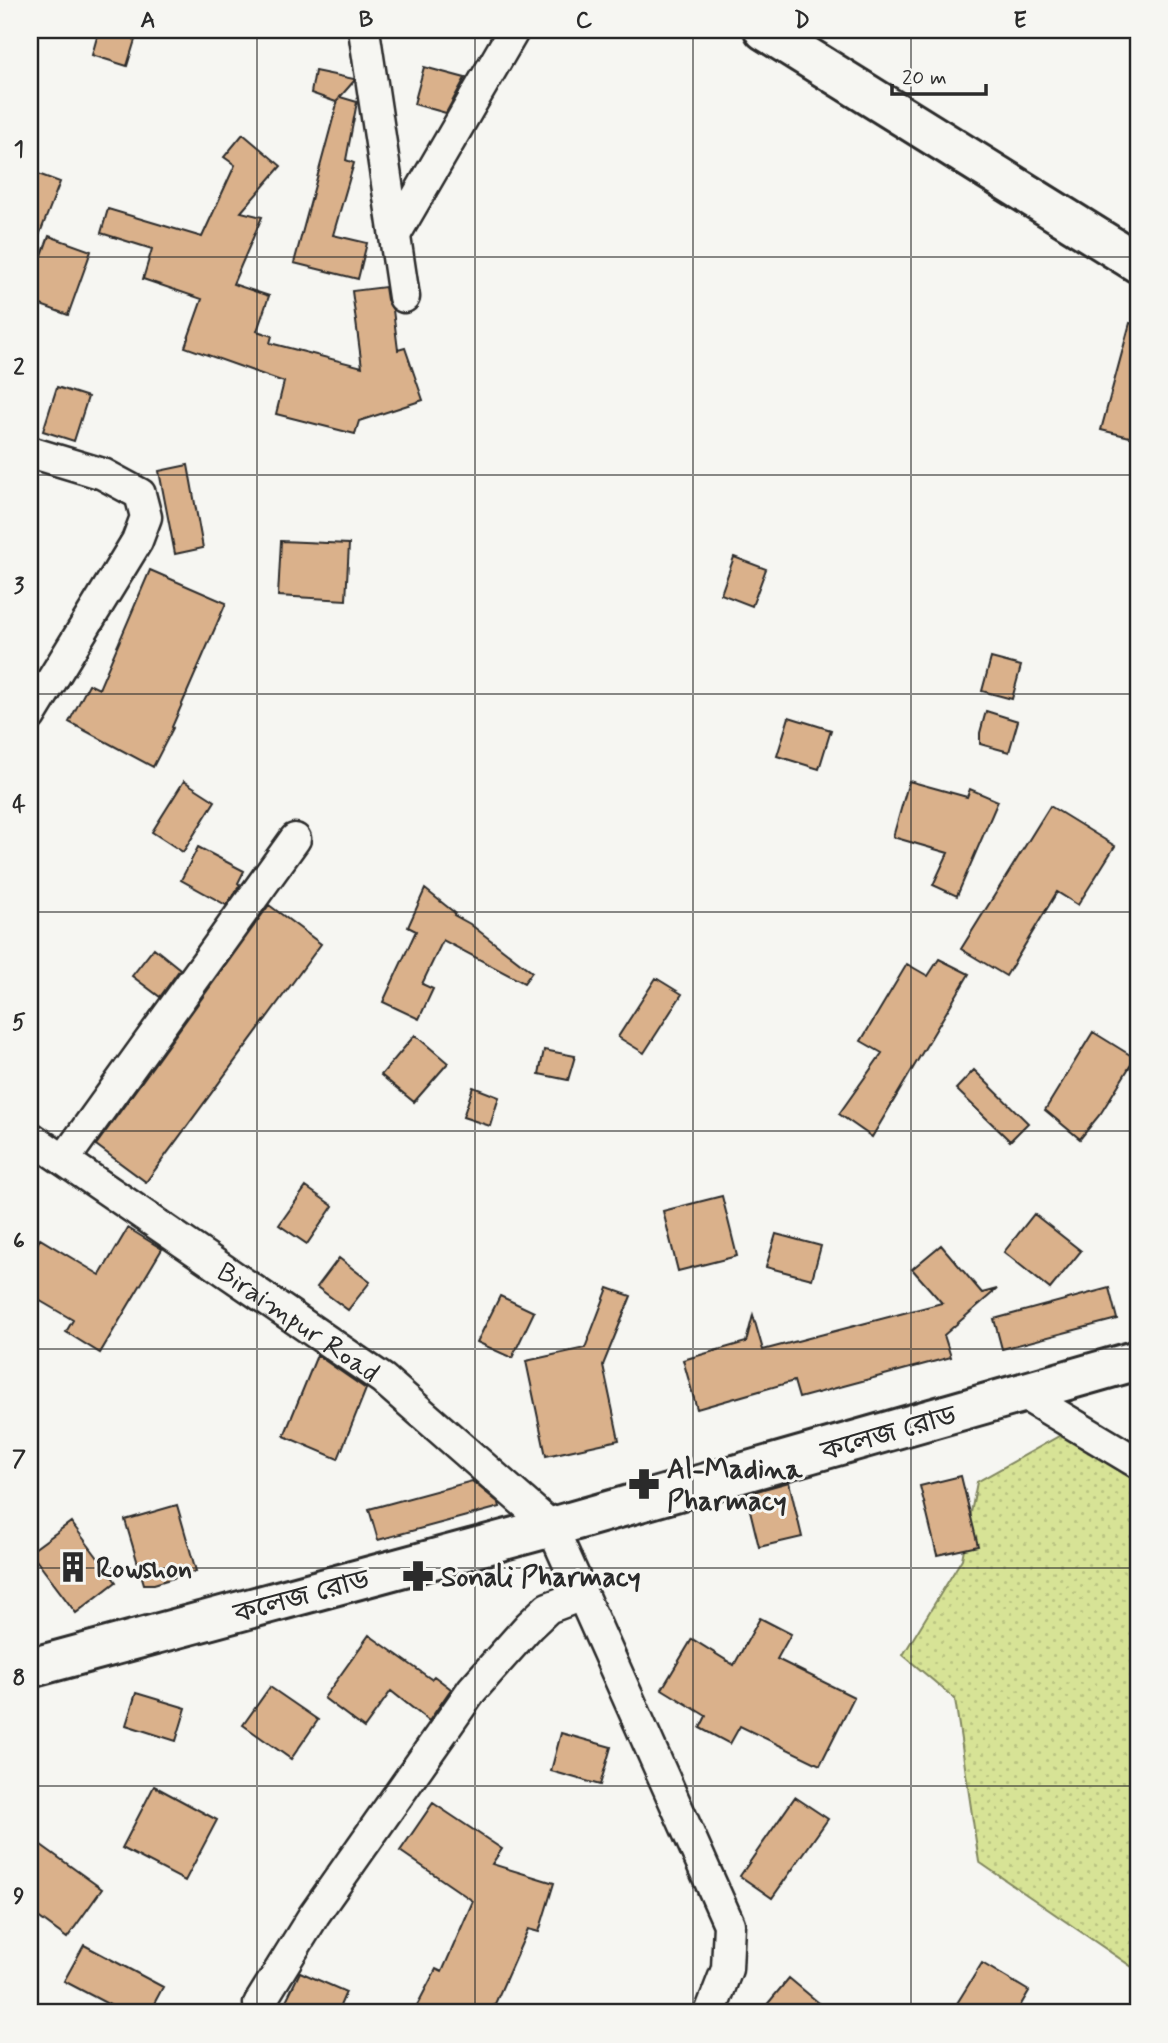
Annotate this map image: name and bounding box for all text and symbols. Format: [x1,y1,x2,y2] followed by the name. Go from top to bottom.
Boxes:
[140,6,156,36] text: A
[359,6,374,36] text: B
[576,6,593,36] text: C
[794,6,810,36] text: D
[1013,6,1027,36] text: E
[892,52,986,96] scale bar
[902,64,947,92] text: 20 m
[14,135,24,165] text: 1
[13,353,25,383] text: 2
[14,572,25,602] text: 3
[12,790,26,820] text: 4
[12,1008,26,1038] text: 5
[13,1227,25,1257] text: 6
[209,1255,386,1392] street label: Biraimpur Road
[816,1397,962,1472] street label: কলেজ রোড
[12,1445,26,1475] text: 7
[667,1452,803,1521] place label: Al-Madina Pharmacy
[627,1467,661,1501] pharmacy icon: Al-Madina Pharmacy
[56,1550,90,1584] building icon: Rowshon
[96,1551,192,1588] place label: Rowshon
[401,1559,435,1593] pharmacy icon: Sonali Pharmacy
[441,1560,641,1597] place label: Sonali Pharmacy
[229,1561,375,1634] street label: কলেজ রোড
[13,1664,25,1694] text: 8
[13,1882,25,1912] text: 9

